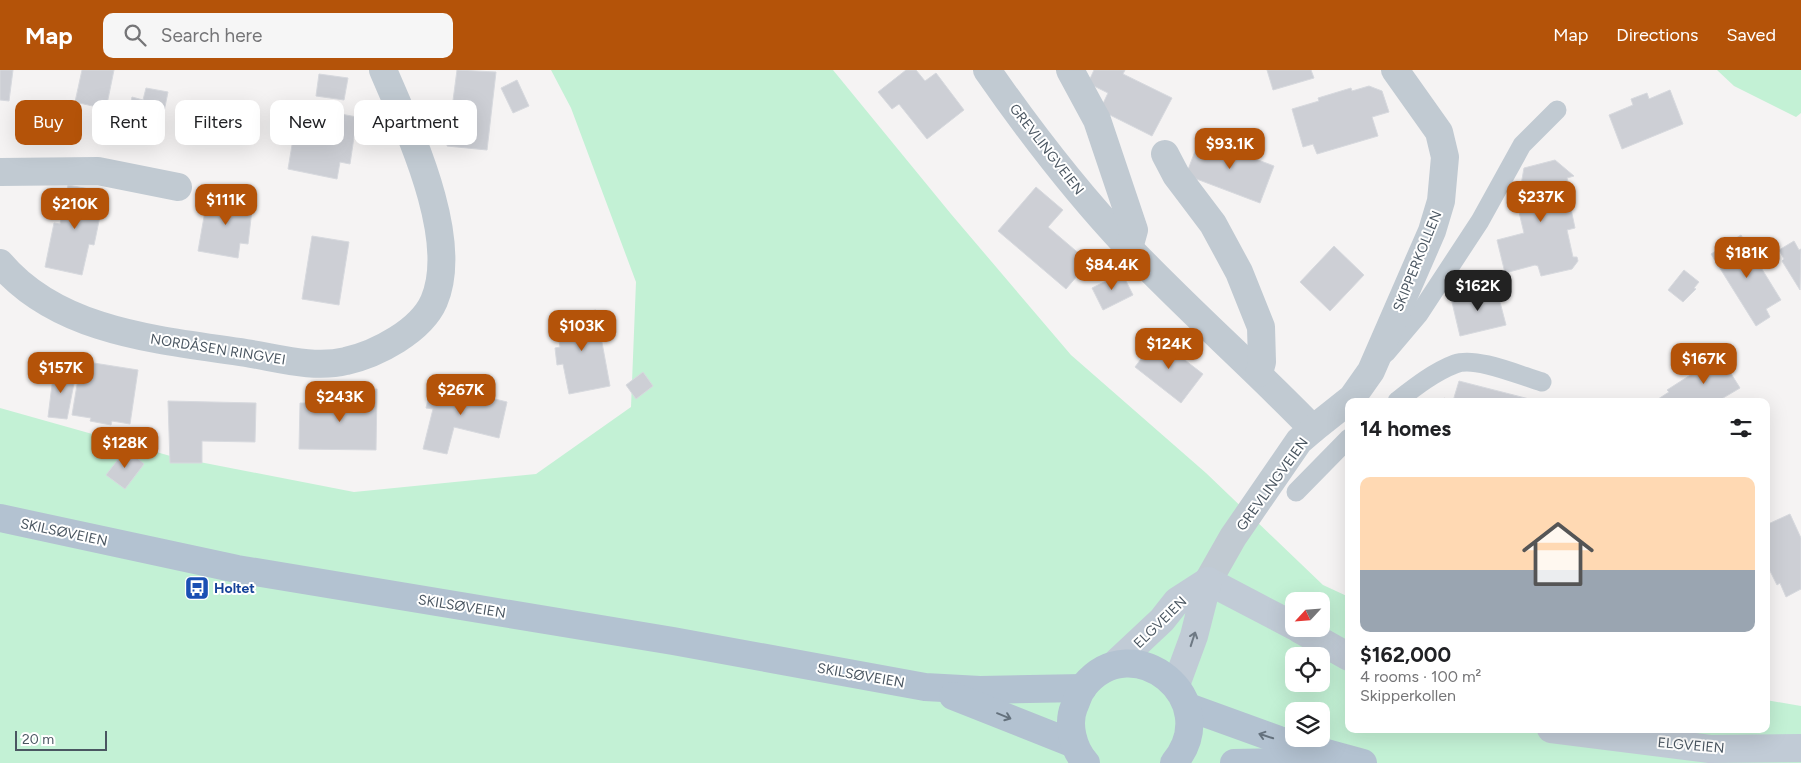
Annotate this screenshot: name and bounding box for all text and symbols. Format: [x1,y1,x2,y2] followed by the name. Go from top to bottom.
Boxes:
[103,13,453,58] search box
[25,21,73,50] text: Map
[121,21,149,49] icon: search
[161,24,262,47] text: Search here
[1553,24,1588,46] text: Map
[1616,24,1698,46] text: Directions
[1726,24,1776,46] text: Saved
[15,100,82,145] chip: Buy
[92,100,165,145] chip: Rent
[175,100,260,145] chip: Filters
[270,100,344,145] chip: New
[354,100,477,145] chip: Apartment
[1006,100,1087,198] street label: GREVLINGVEIEN
[1189,128,1271,170] pin: $93.1K
[1206,134,1254,153] text: $93.1K
[1506,180,1576,223] pin: $237K
[191,184,261,226] pin: $111K
[1518,187,1564,206] text: $237K
[40,188,110,230] pin: $210K
[206,190,246,209] text: $111K
[52,194,98,213] text: $210K
[1389,208,1445,314] street label: SKIPPERKOLLEN
[1712,236,1782,279] pin: $181K
[1726,243,1768,262] text: $181K
[1071,248,1153,291] pin: $84.4K
[1085,255,1139,274] text: $84.4K
[1443,270,1513,312] pin: $162K
[1456,276,1500,295] text: $162K
[547,310,617,352] pin: $103K
[559,316,605,335] text: $103K
[1134,328,1204,370] pin: $124K
[149,330,287,369] street label: NORDÅSEN RINGVEI
[1146,334,1192,353] text: $124K
[1669,342,1739,385] pin: $167K
[1682,349,1726,368] text: $167K
[26,352,96,394] pin: $157K
[39,358,83,377] text: $157K
[426,374,496,416] pin: $267K
[305,380,375,423] pin: $243K
[438,380,484,399] text: $267K
[316,387,364,406] text: $243K
[1727,414,1755,442] icon: filters
[1360,416,1451,441] text: 14 homes
[90,426,160,469] pin: $128K
[102,433,148,452] text: $128K
[1233,434,1312,534] street label: GREVLINGVEIEN
[1513,509,1603,599] icon: home
[19,515,109,550] street label: SKILSØVEIEN
[184,575,210,601] bus stop icon: Holtet
[214,580,255,597] place label: Holtet
[417,591,507,622] street label: SKILSØVEIEN
[1285,592,1330,638] north arrow
[1285,592,1330,747] map controls
[1130,593,1190,652] street label: ELGVEIEN
[1189,632,1198,647] one-way arrow
[1360,642,1451,667] text: $162,000
[1285,647,1330,692] button: locate
[816,659,906,692] street label: SKILSØVEIEN
[1360,667,1481,686] text: 4 rooms · 100 m²
[1360,686,1456,705] text: Skipperkollen
[1285,702,1330,747] button: layers
[996,712,1011,721] one-way arrow
[15,728,108,751] scale bar
[1258,730,1274,740] one-way arrow
[22,731,54,748] text: 20 m
[1657,734,1725,757] street label: ELGVEIEN

